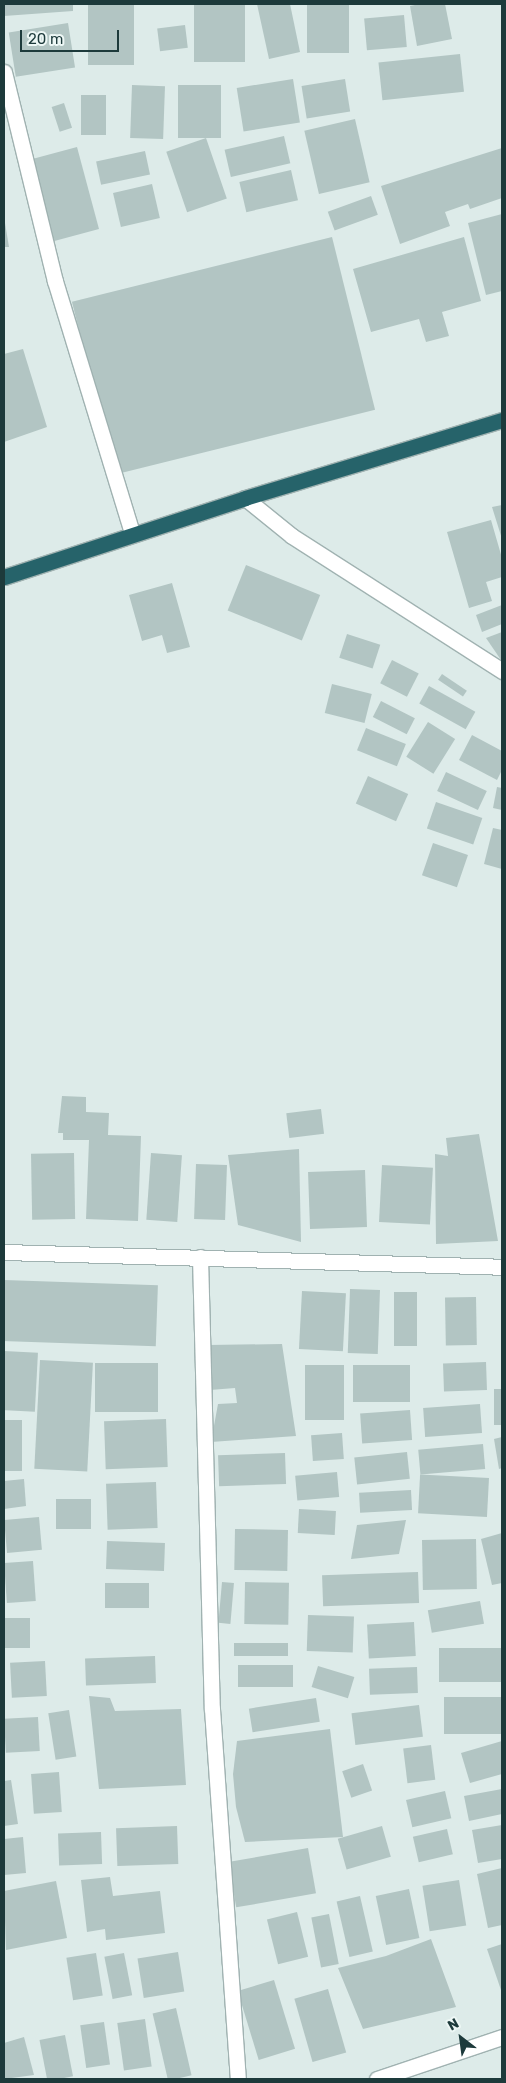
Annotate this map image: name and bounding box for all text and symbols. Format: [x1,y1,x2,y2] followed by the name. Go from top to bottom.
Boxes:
[22,20,121,52] scale bar
[28,30,63,48] text: 20 m
[436,2013,486,2063] north arrow
[445,2015,462,2034] text: N

